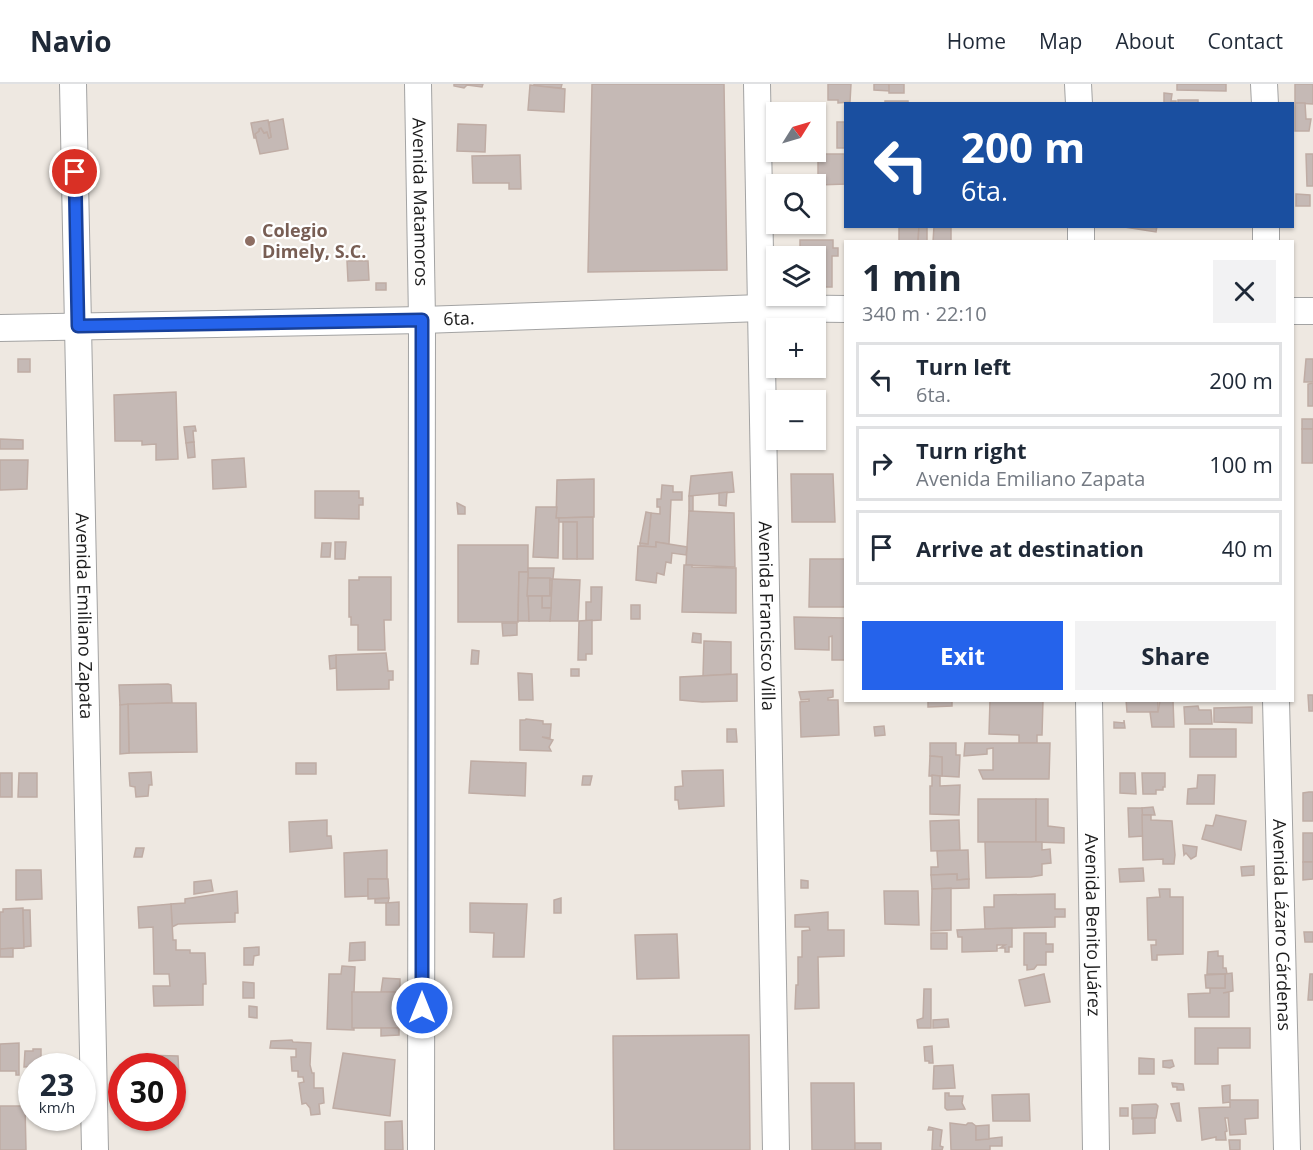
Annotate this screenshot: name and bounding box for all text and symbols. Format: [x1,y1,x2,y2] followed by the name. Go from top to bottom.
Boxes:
[30,22,111,60] text: Navio
[947,27,1006,55] text: Home
[1039,27,1082,55] text: Map
[1115,27,1175,55] text: About
[1208,27,1283,55] text: Contact
[766,102,826,162] north arrow
[766,102,826,450] map controls
[408,117,434,287] street label: Avenida Matamoros
[961,118,1085,175] text: 200 m
[862,126,940,204] icon: left
[49,146,100,197] pin
[58,155,91,188] icon: arrive
[961,172,1008,209] text: 6ta.
[766,174,826,234] button: search
[262,218,366,263] place label: Colegio Dimely, S.C.
[243,234,257,248] marker: Colegio Dimely, S.C.
[766,246,826,306] button: layers
[862,253,962,302] text: 1 min
[1213,260,1276,323] button: close
[862,300,987,327] text: 340 m · 22:10
[443,305,475,330] street label: 6ta.
[766,318,826,378] button: +
[916,351,1011,381] text: Turn left
[865,363,898,396] icon: left
[1209,365,1273,395] text: 200 m
[916,381,951,408] text: 6ta.
[766,390,826,450] button: −
[916,435,1027,465] text: Turn right
[865,447,898,480] icon: right
[1209,449,1273,479] text: 100 m
[916,465,1145,492] text: Avenida Emiliano Zapata
[71,512,99,719] street label: Avenida Emiliano Zapata
[754,521,781,711] street label: Avenida Francisco Villa
[865,531,898,564] icon: arrive
[916,533,1144,563] text: Arrive at destination
[1222,533,1273,563] text: 40 m
[862,621,1063,690] button: Exit
[1075,621,1276,690] button: Share
[1268,819,1297,1031] street label: Avenida Lázaro Cárdenas
[1080,833,1107,1017] street label: Avenida Benito Juárez
[390,976,454,1040] position arrow
[108,1053,186,1131] speed limit sign: 30
[40,1064,74,1105] text: 23
[39,1097,75,1117] text: km/h

